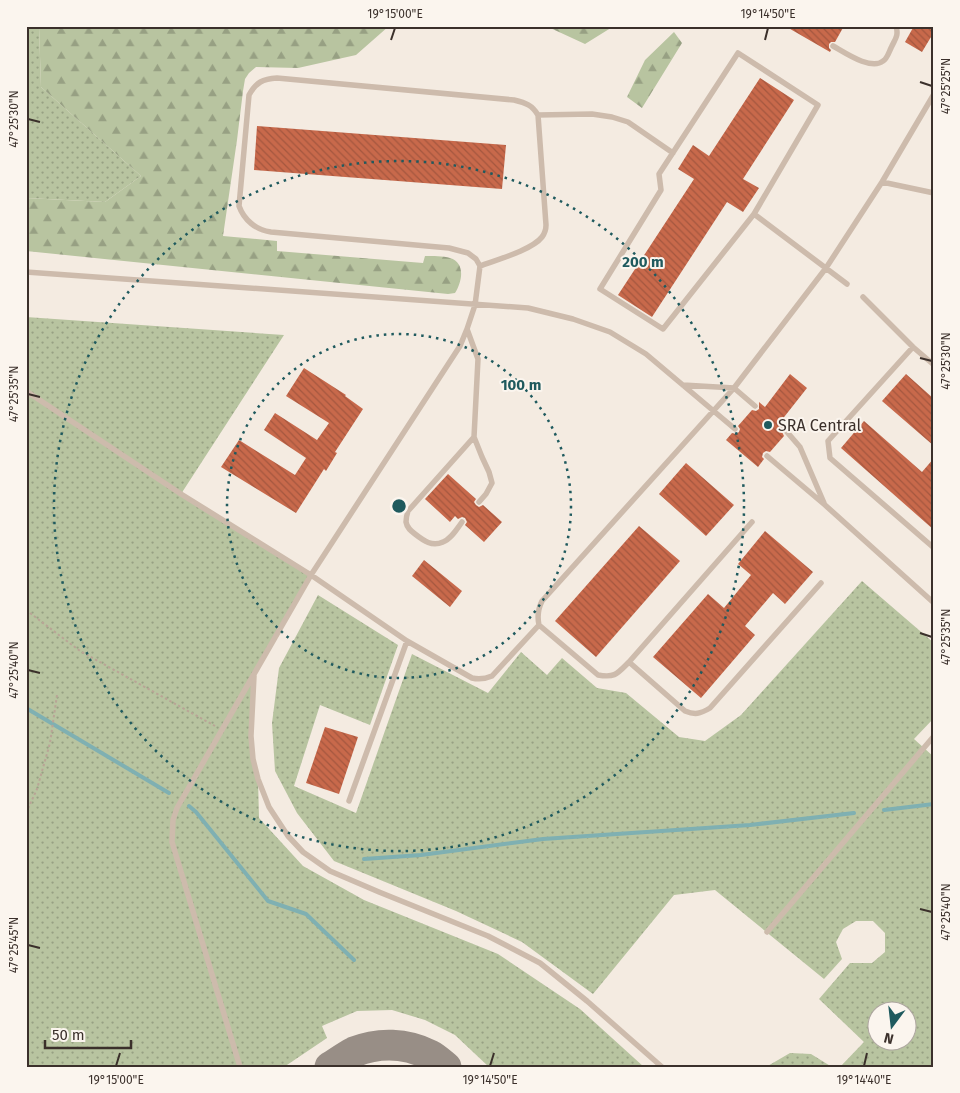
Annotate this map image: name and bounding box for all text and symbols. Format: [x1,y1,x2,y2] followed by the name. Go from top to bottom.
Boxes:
[367,7,423,21] text: 19°15'00"E
[740,7,796,21] text: 19°14'50"E
[939,58,953,114] text: 47°25'25"N
[7,90,21,148] text: 47°25'30"N
[622,253,664,271] text: 200 m
[939,332,953,390] text: 47°25'30"N
[7,366,21,422] text: 47°25'35"N
[501,376,541,394] text: 100 m
[778,416,861,435] place label: SRA Central
[762,419,774,431] marker: SRA Central
[390,497,408,515] centre of rings
[939,609,953,665] text: 47°25'35"N
[7,641,21,699] text: 47°25'40"N
[939,883,953,941] text: 47°25'40"N
[7,917,21,973] text: 47°25'45"N
[868,1000,918,1050] north arrow
[45,1018,131,1050] scale bar
[52,1026,85,1044] text: 50 m
[882,1029,895,1047] text: N
[88,1073,144,1087] text: 19°15'00"E
[462,1073,518,1087] text: 19°14'50"E
[836,1073,892,1087] text: 19°14'40"E

